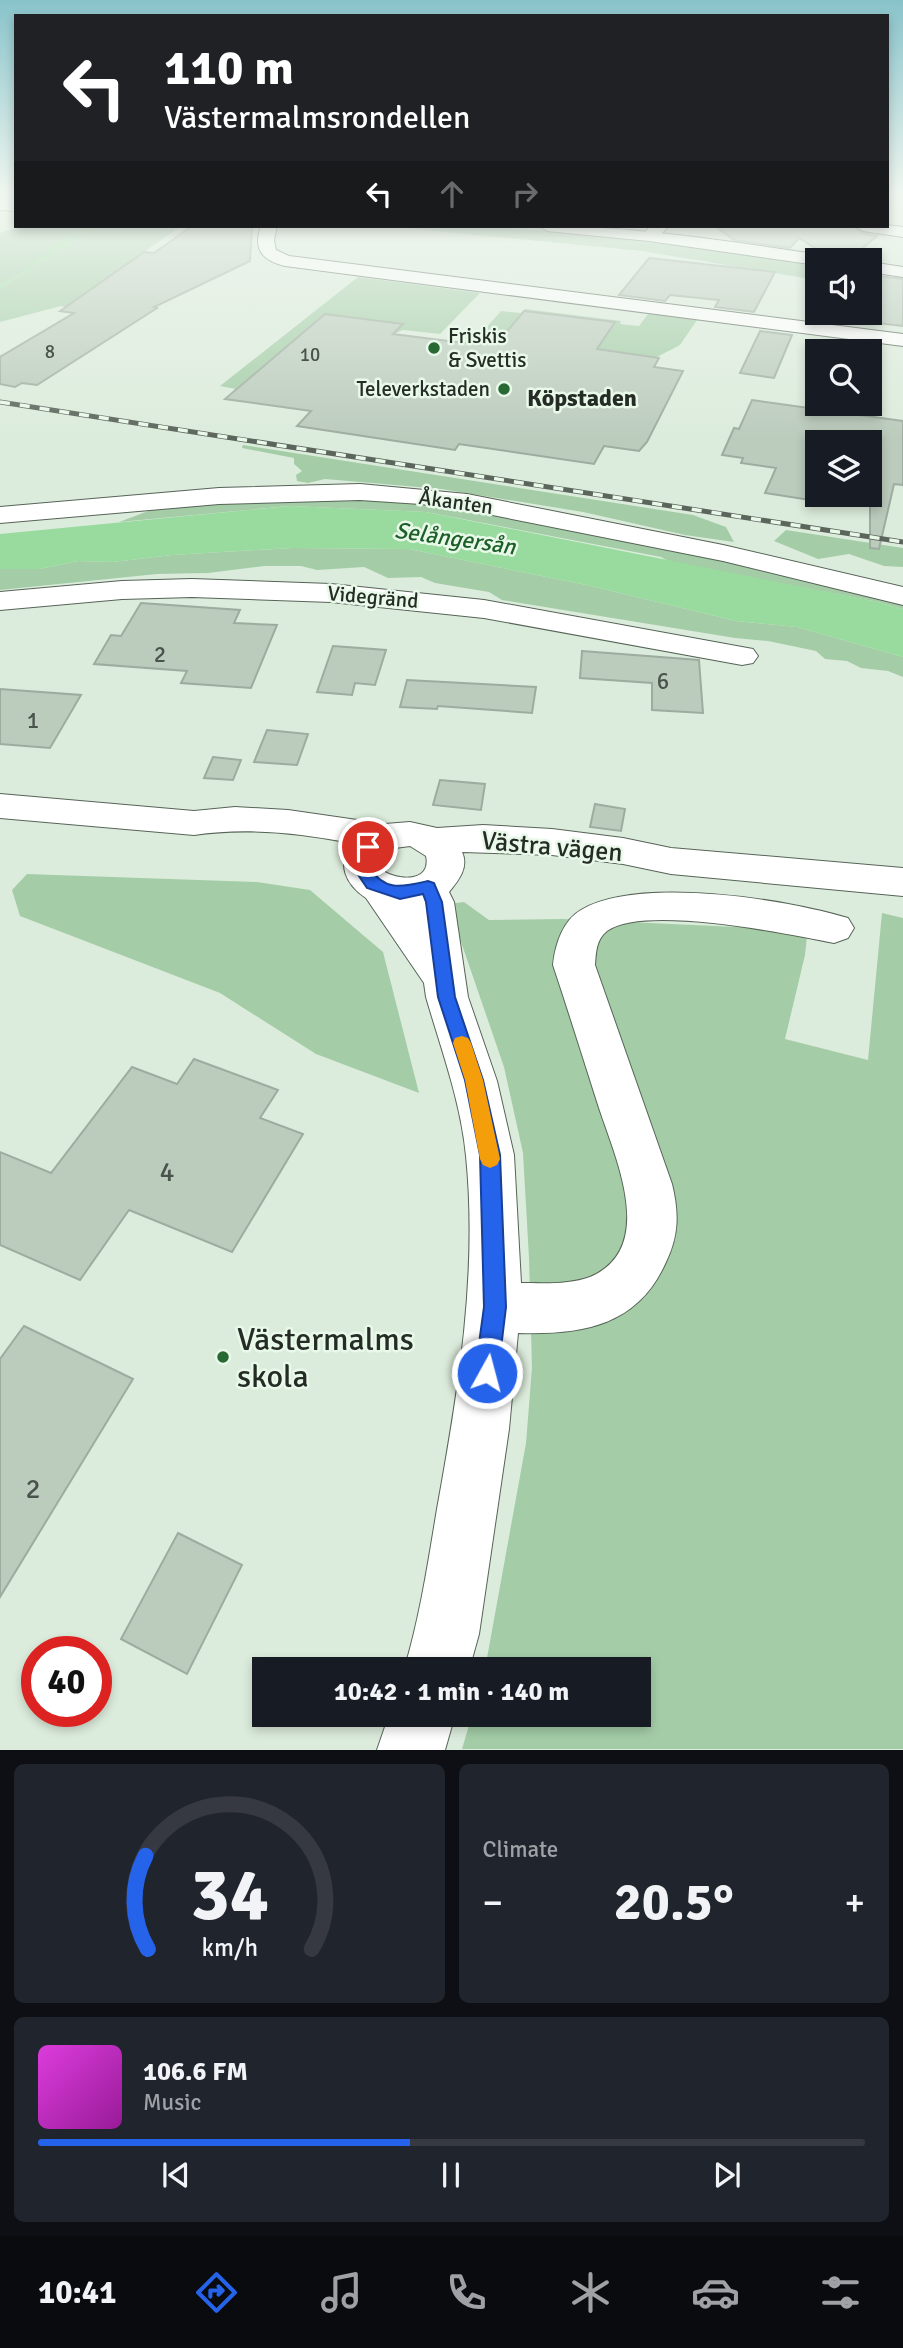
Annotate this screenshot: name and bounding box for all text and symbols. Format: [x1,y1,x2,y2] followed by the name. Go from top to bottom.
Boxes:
[164,38,294,98] text: 110 m
[49,42,140,133] icon: left
[164,98,471,137] text: Västermalmsrondellen
[360,175,398,213] icon: left
[433,175,471,213] icon: ahead
[506,175,544,213] icon: right
[805,248,882,507] map controls
[805,248,882,325] button: sound
[448,323,526,373] place label: Friskis & Svettis
[805,339,882,416] button: search
[45,340,55,364] house number: 8
[426,340,442,356] marker: Friskis & Svettis
[300,343,320,367] house number: 10
[356,376,490,402] place label: Televerkstaden
[496,381,512,397] marker: Televerkstaden
[527,383,637,413] district label: Köpstaden
[805,430,882,507] button: layers
[417,483,495,520] street label: Åkanten
[393,516,519,562] water label: Selångersån
[326,580,420,614] street label: Videgränd
[154,640,166,669] house number: 2
[657,667,669,696] house number: 6
[27,706,39,735] house number: 1
[338,817,398,877] pin
[480,825,624,869] street label: Västra vägen
[349,828,387,866] icon: arrive
[159,1155,175,1189] house number: 4
[237,1320,414,1396] place label: Västermalms skola
[450,1336,524,1410] position arrow
[215,1349,231,1365] marker: Västermalms skola
[25,1472,41,1506] house number: 2
[21,1636,112,1727] speed limit sign: 40
[334,1676,569,1708] text: 10:42 · 1 min · 140 m
[483,1835,558,1864] text: Climate
[190,1852,269,1941] text: 34
[614,1870,734,1934] text: 20.5°
[483,1879,503,1926] text: −
[844,1879,865,1926] text: +
[201,1932,258,1963] text: km/h
[143,2056,248,2088] text: 106.6 FM
[143,2088,201,2117] text: Music
[157,2156,195,2194] icon: previous
[432,2156,470,2194] icon: pause
[708,2156,746,2194] icon: next
[192,2268,241,2317] icon: directions
[317,2268,366,2317] icon: music
[442,2268,491,2317] icon: phone
[566,2268,615,2317] icon: climate
[691,2268,740,2317] icon: car
[816,2268,865,2317] icon: filters
[38,2273,116,2312] text: 10:41

